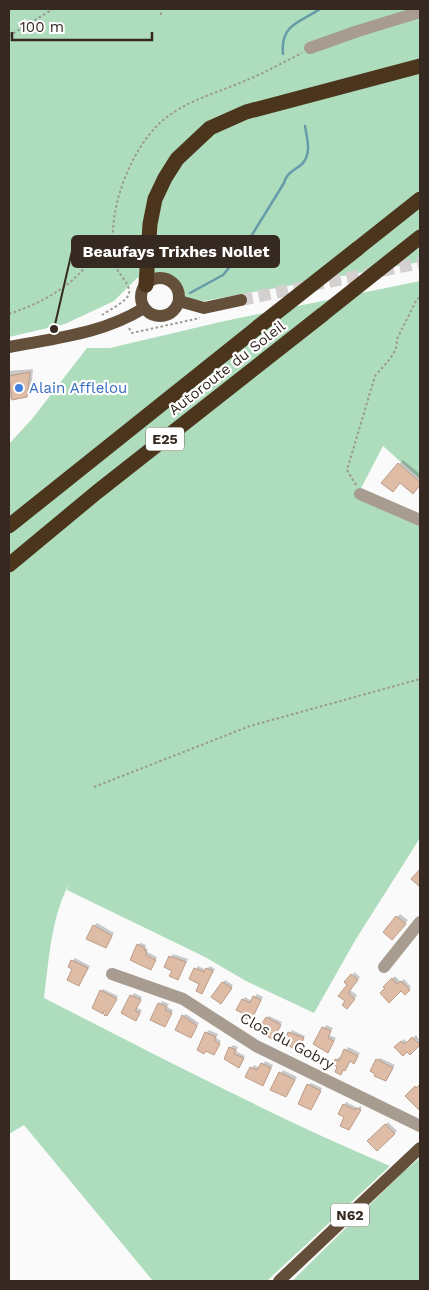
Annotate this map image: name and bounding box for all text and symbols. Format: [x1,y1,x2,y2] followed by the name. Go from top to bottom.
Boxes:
[12,10,152,42] scale bar
[20,18,64,36] text: 100 m
[72,236,279,267] callout: Beaufays Trixhes Nollet
[83,242,269,261] text: Beaufays Trixhes Nollet
[165,317,289,419] street label: Autoroute du Soleil
[29,379,127,397] place label: Alain Afflelou
[13,382,25,394] marker: Alain Afflelou
[146,428,184,450] road number: E25
[237,1009,337,1073] street label: Clos du Gobry
[331,1204,369,1226] road number: N62

